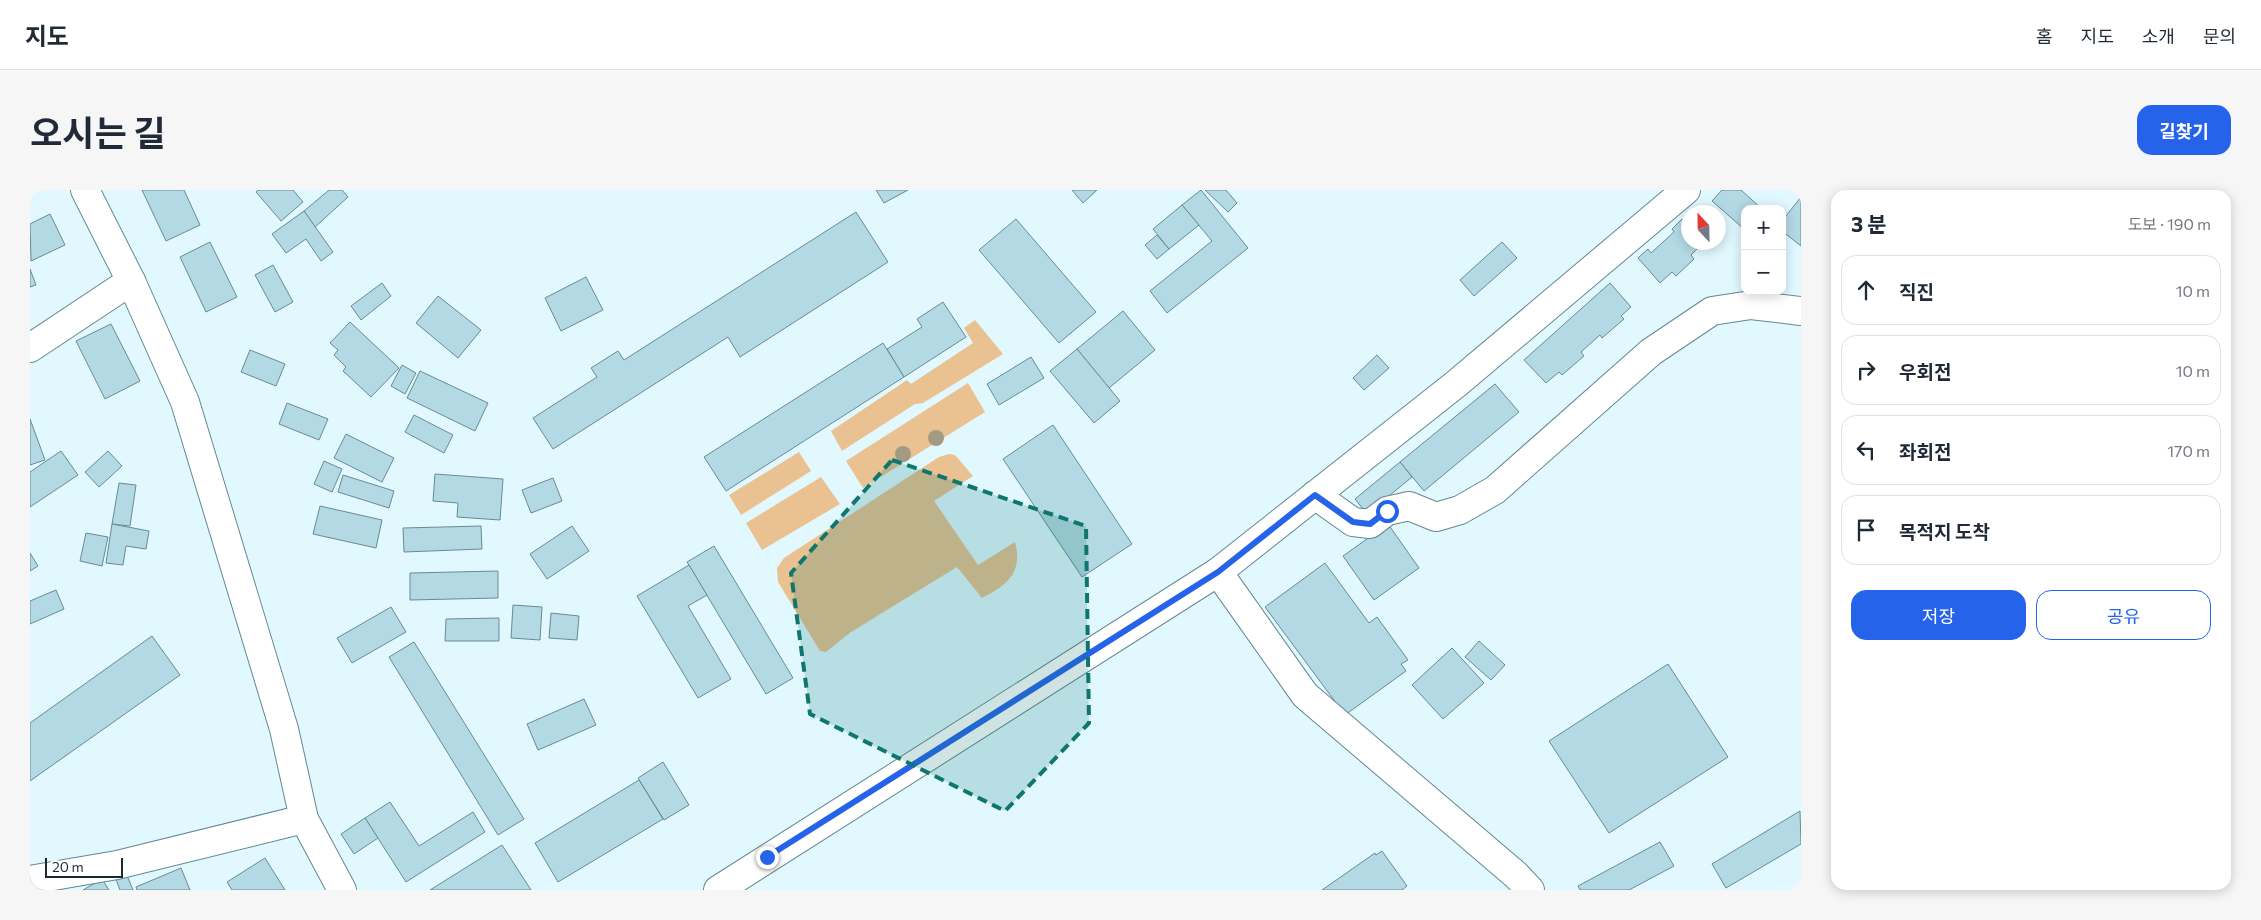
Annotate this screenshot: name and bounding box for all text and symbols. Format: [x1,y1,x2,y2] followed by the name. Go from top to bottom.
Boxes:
[25,21,69,50] text: 지도
[2036,25,2053,47] text: 홈
[2081,25,2114,47] text: 지도
[2142,25,2175,47] text: 소개
[2203,25,2236,47] text: 문의
[2137,105,2231,155] button: 길찾기
[30,110,166,153] text: 오시는 길
[1681,205,1726,250] north arrow
[1741,205,1786,295] map controls
[1741,205,1786,250] button: +
[1851,211,1887,236] text: 3 분
[2128,214,2211,233] text: 도보 · 190 m
[1741,250,1786,295] button: −
[1852,276,1880,304] icon: ahead
[1899,280,1934,303] text: 직진
[2176,281,2210,300] text: 10 m
[1852,356,1880,384] icon: right
[1899,360,1951,383] text: 우회전
[2176,361,2210,380] text: 10 m
[1852,436,1880,464] icon: left
[1899,440,1951,463] text: 좌회전
[2167,441,2210,460] text: 170 m
[1376,500,1399,523] route start
[1852,516,1880,544] icon: arrive
[1899,520,1990,543] text: 목적지 도착
[1851,590,2026,640] button: 저장
[2036,590,2211,640] button: 공유
[756,846,779,869] route end
[45,855,122,878] scale bar
[52,858,84,875] text: 20 m

